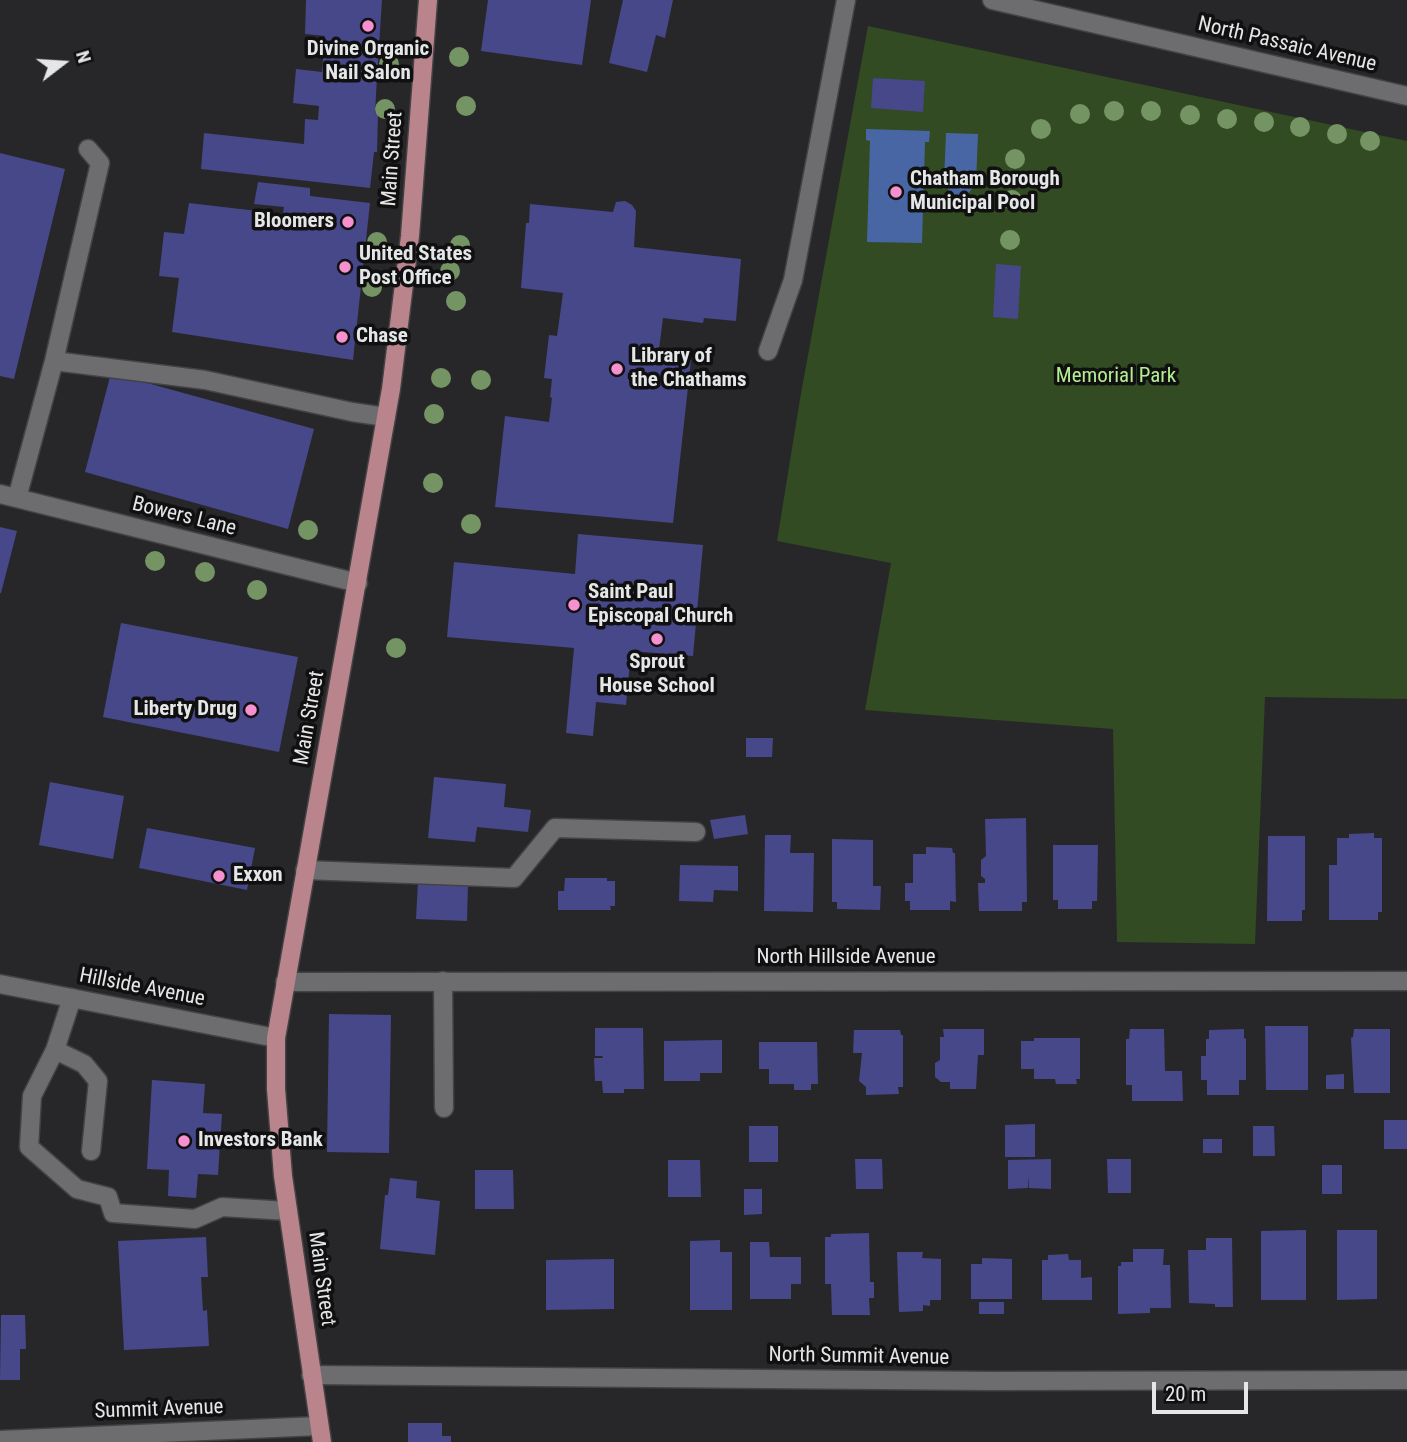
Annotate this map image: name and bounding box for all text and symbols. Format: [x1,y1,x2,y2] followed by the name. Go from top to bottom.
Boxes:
[1195,12,1379,78] street label: North Passaic Avenue
[360,18,376,34] marker: Divine Organic Nail Salon
[28,28,98,98] north arrow
[307,37,429,87] place label: Divine Organic Nail Salon
[71,48,96,66] text: N
[377,111,409,207] street label: Main Street
[910,167,1060,217] place label: Chatham Borough Municipal Pool
[888,184,904,200] marker: Chatham Borough Municipal Pool
[254,209,334,235] place label: Bloomers
[340,214,356,230] marker: Bloomers
[359,242,472,292] place label: United States Post Office
[337,259,353,275] marker: United States Post Office
[356,324,408,350] place label: Chase
[334,329,350,345] marker: Chase
[631,344,747,394] place label: Library of the Chathams
[609,361,625,377] marker: Library of the Chathams
[1056,364,1176,390] park label: Memorial Park
[129,492,239,542] street label: Bowers Lane
[588,580,733,630] place label: Saint Paul Episcopal Church
[566,597,582,613] marker: Saint Paul Episcopal Church
[649,631,665,647] marker: Sprout House School
[599,650,715,700] place label: Sprout House School
[289,669,331,767] street label: Main Street
[133,697,237,723] place label: Liberty Drug
[243,702,259,718] marker: Liberty Drug
[233,863,283,889] place label: Exxon
[211,868,227,884] marker: Exxon
[756,945,936,971] street label: North Hillside Avenue
[77,963,207,1013] street label: Hillside Avenue
[198,1128,323,1154] place label: Investors Bank
[176,1133,192,1149] marker: Investors Bank
[302,1230,340,1328] street label: Main Street
[768,1343,950,1371] street label: North Summit Avenue
[1155,1368,1251,1412] scale bar
[1165,1382,1206,1406] text: 20 m
[94,1395,224,1425] street label: Summit Avenue

